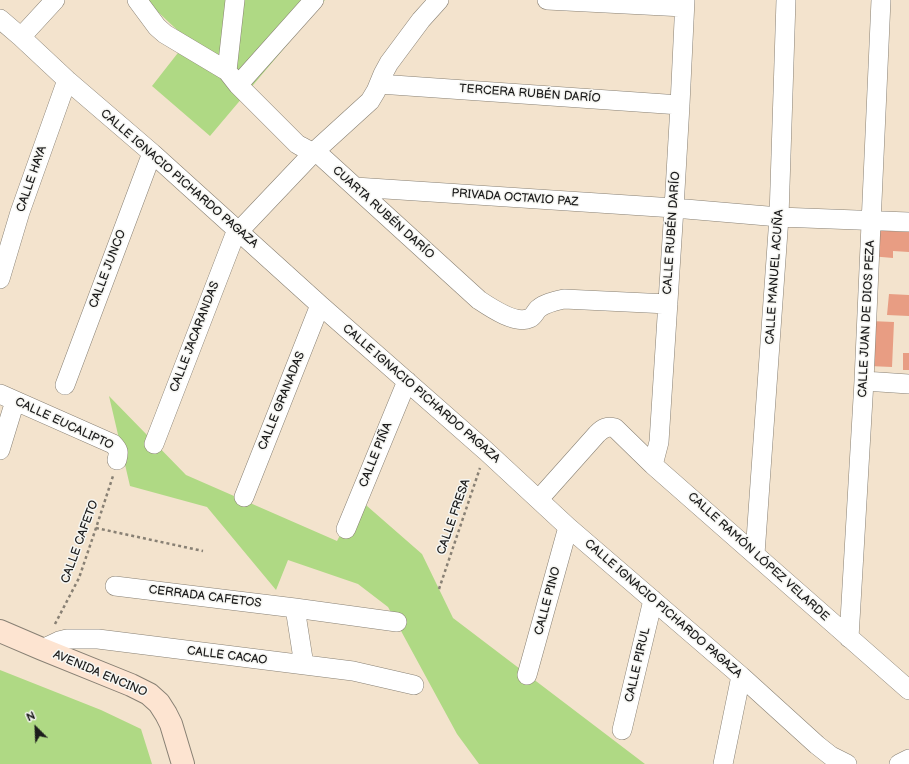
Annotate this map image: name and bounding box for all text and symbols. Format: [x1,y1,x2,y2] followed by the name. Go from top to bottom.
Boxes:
[459,82,601,106] street label: TERCERA RUBÉN DARÍO
[97,107,261,251] street label: CALLE IGNACIO PICHARDO PAGAZA
[14,144,50,214] street label: CALLE HAYA
[329,163,437,263] street label: CUARTA RUBÉN DARÍO
[661,171,683,295] street label: CALLE RUBÉN DARÍO
[451,186,579,210] street label: PRIVADA OCTAVIO PAZ
[763,209,787,345] street label: CALLE MANUEL ACUÑA
[86,228,130,310] street label: CALLE JUNCO
[856,240,878,398] street label: CALLE JUAN DE DIOS PEZA
[167,280,223,394] street label: CALLE JACARANDAS
[339,322,503,466] street label: CALLE IGNACIO PICHARDO PAGAZA
[256,350,308,452] street label: CALLE GRANADAS
[12,395,116,453] street label: CALLE EUCALIPTO
[356,420,396,490] street label: CALLE PIÑA
[434,477,474,557] street label: CALLE FRESA
[684,490,832,624] street label: CALLE RAMÓN LÓPEZ VELARDE
[58,499,102,585] street label: CALLE CAFETO
[581,537,745,681] street label: CALLE IGNACIO PICHARDO PAGAZA
[532,565,564,637] street label: CALLE PINO
[148,583,262,611] street label: CERRADA CAFETOS
[622,626,654,704] street label: CALLE PIRUL
[186,644,268,668] street label: CALLE CACAO
[51,648,149,700] street label: AVENIDA ENCINO
[16,708,56,748] north arrow
[24,709,37,724] text: N

